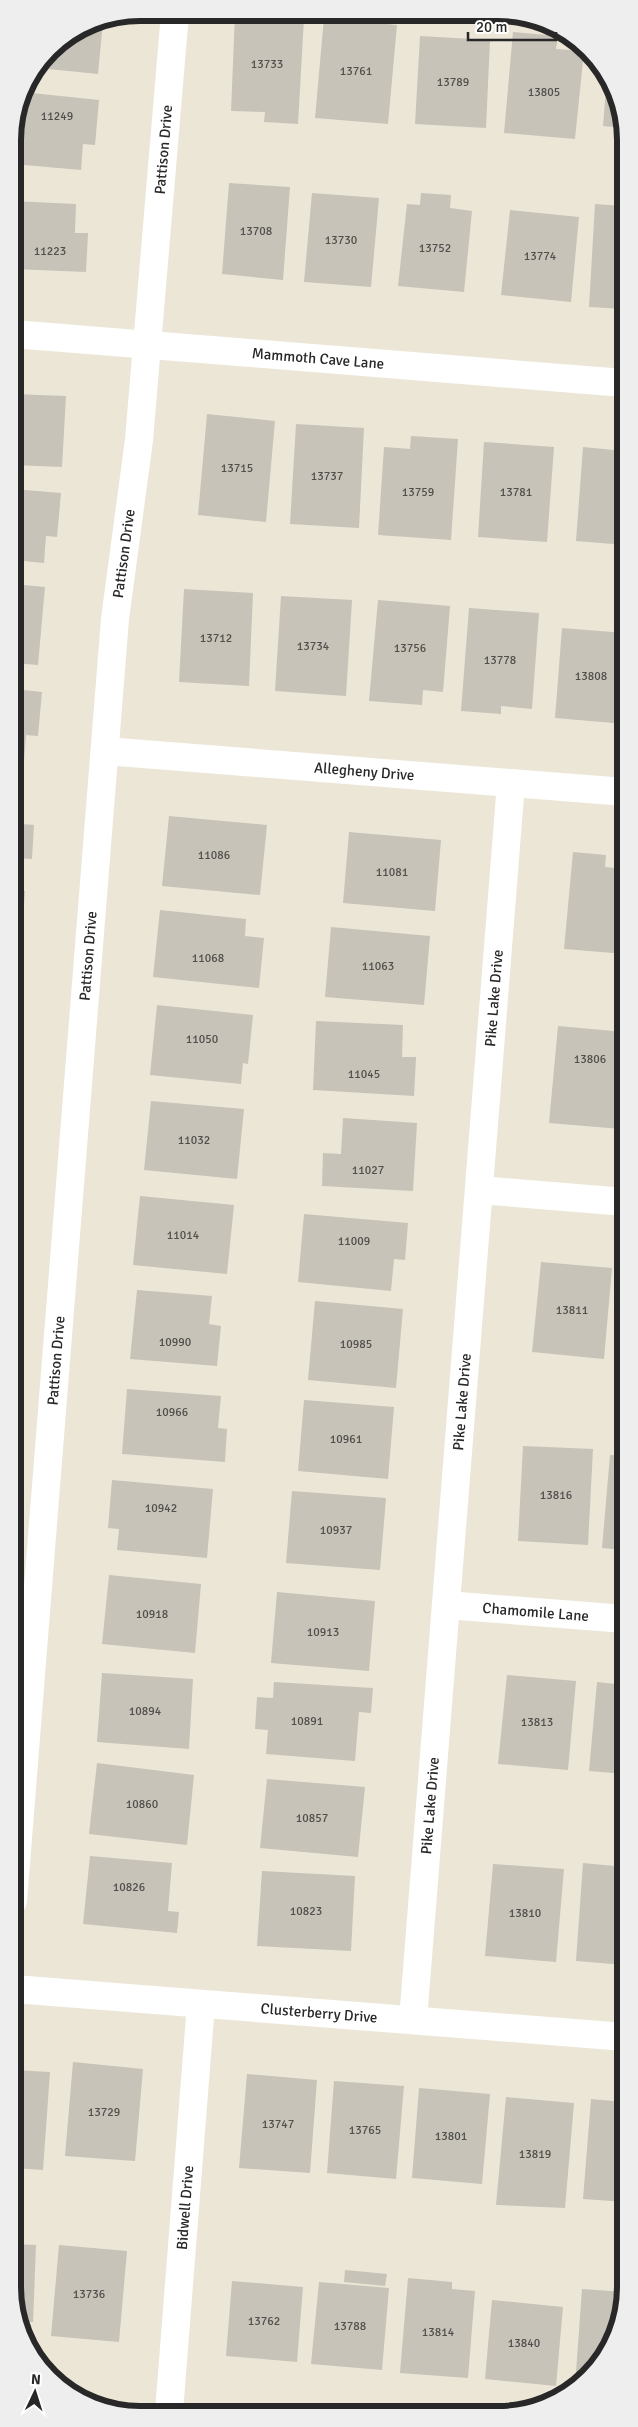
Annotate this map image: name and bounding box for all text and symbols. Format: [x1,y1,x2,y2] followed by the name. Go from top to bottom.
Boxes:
[468,10,556,42] scale bar
[476,18,507,36] text: 20 m
[251,57,283,72] house number: 13733
[340,64,372,79] house number: 13761
[437,75,469,90] house number: 13789
[528,85,560,100] house number: 13805
[151,104,176,195] street label: Pattison Drive
[41,109,73,124] house number: 11249
[240,224,272,239] house number: 13708
[325,233,357,248] house number: 13730
[419,241,451,256] house number: 13752
[34,244,66,259] house number: 11223
[524,249,557,264] house number: 13774
[251,344,385,373] street label: Mammoth Cave Lane
[221,461,253,476] house number: 13715
[311,469,343,484] house number: 13737
[402,485,434,500] house number: 13759
[500,485,532,500] house number: 13781
[109,508,139,599] street label: Pattison Drive
[200,631,232,646] house number: 13712
[297,639,330,654] house number: 13734
[394,641,426,656] house number: 13756
[484,653,516,668] house number: 13778
[575,669,607,684] house number: 13808
[313,759,415,784] street label: Allegheny Drive
[198,848,230,863] house number: 11086
[376,865,408,880] house number: 11081
[76,911,101,1001] street label: Pattison Drive
[481,949,507,1048] street label: Pike Lake Drive
[192,951,224,966] house number: 11068
[362,959,394,974] house number: 11063
[186,1032,218,1047] house number: 11050
[574,1052,606,1067] house number: 13806
[348,1067,380,1082] house number: 11045
[178,1133,210,1148] house number: 11032
[352,1163,384,1178] house number: 11027
[167,1228,200,1243] house number: 11014
[338,1234,370,1249] house number: 11009
[556,1303,588,1318] house number: 13811
[43,1315,69,1406] street label: Pattison Drive
[159,1335,191,1350] house number: 10990
[340,1337,372,1352] house number: 10985
[449,1353,475,1451] street label: Pike Lake Drive
[156,1405,188,1420] house number: 10966
[330,1432,362,1447] house number: 10961
[540,1488,572,1503] house number: 13816
[145,1501,177,1516] house number: 10942
[320,1523,352,1538] house number: 10937
[482,1599,590,1625] street label: Chamomile Lane
[136,1607,168,1622] house number: 10918
[307,1625,339,1640] house number: 10913
[129,1704,162,1719] house number: 10894
[291,1714,323,1729] house number: 10891
[521,1715,553,1730] house number: 13813
[417,1756,443,1855] street label: Pike Lake Drive
[126,1797,158,1812] house number: 10860
[296,1811,328,1826] house number: 10857
[113,1880,145,1895] house number: 10826
[290,1904,322,1919] house number: 10823
[509,1906,541,1921] house number: 13810
[260,1999,378,2027] street label: Clusterberry Drive
[88,2105,120,2120] house number: 13729
[262,2117,294,2132] house number: 13747
[349,2123,381,2138] house number: 13765
[435,2129,467,2144] house number: 13801
[519,2147,551,2162] house number: 13819
[173,2165,197,2251] street label: Bidwell Drive
[73,2287,105,2302] house number: 13736
[248,2314,280,2329] house number: 13762
[334,2319,366,2334] house number: 13788
[422,2325,455,2340] house number: 13814
[508,2336,540,2351] house number: 13840
[10,2367,60,2417] north arrow
[30,2371,41,2388] text: N

